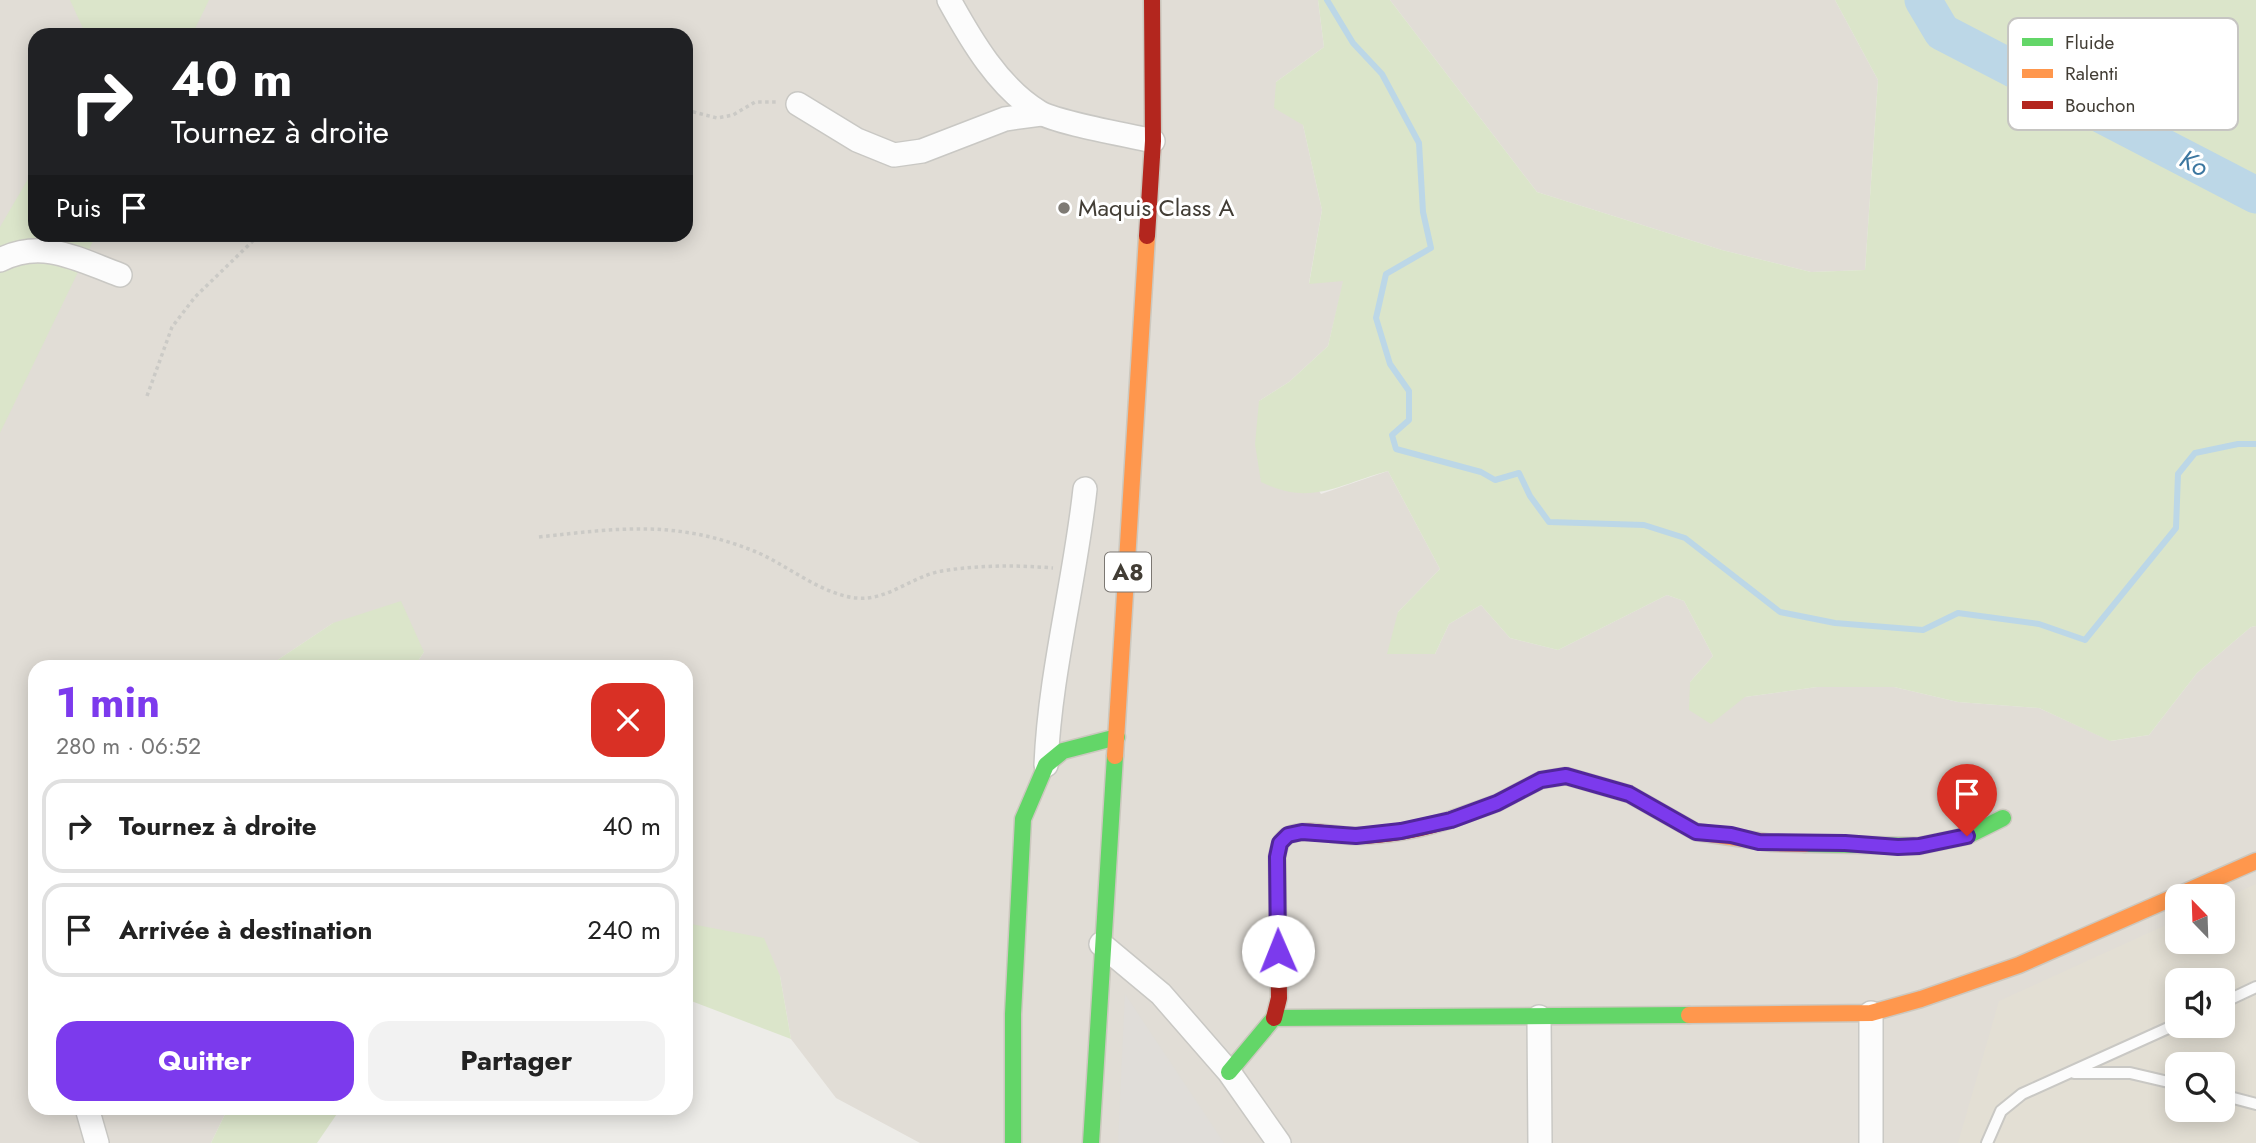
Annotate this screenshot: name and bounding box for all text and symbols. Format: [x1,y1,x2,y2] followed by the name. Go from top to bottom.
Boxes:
[2008,18,2238,130] legend
[2065,29,2115,56] text: Fluide
[171,44,293,114] text: 40 m
[56,56,147,147] icon: right
[2065,60,2118,87] text: Ralenti
[2065,92,2135,119] text: Bouchon
[171,109,389,155] text: Tournez à droite
[2173,140,2215,186] water label: Ko
[56,189,101,227] text: Puis
[115,189,153,227] icon: arrive
[1078,190,1234,225] place label: Maquis Class A
[1056,200,1072,216] marker: Maquis Class A
[1105,552,1151,592] road number: A8
[56,672,160,733] text: 1 min
[591,683,665,757] button: close
[56,729,201,763] text: 280 m · 06:52
[1937,764,1997,836] pin
[1948,775,1986,813] icon: arrive
[60,807,98,845] icon: right
[119,807,317,845] text: Tournez à droite
[602,807,661,845] text: 40 m
[2165,884,2235,954] north arrow
[2165,884,2235,1122] map controls
[60,911,98,949] icon: arrive
[119,911,372,949] text: Arrivée à destination
[587,911,661,949] text: 240 m
[1241,914,1315,988] position arrow
[2165,968,2235,1038] button: sound
[56,1021,354,1101] button: Quitter
[368,1021,665,1101] button: Partager
[2165,1052,2235,1122] button: search

